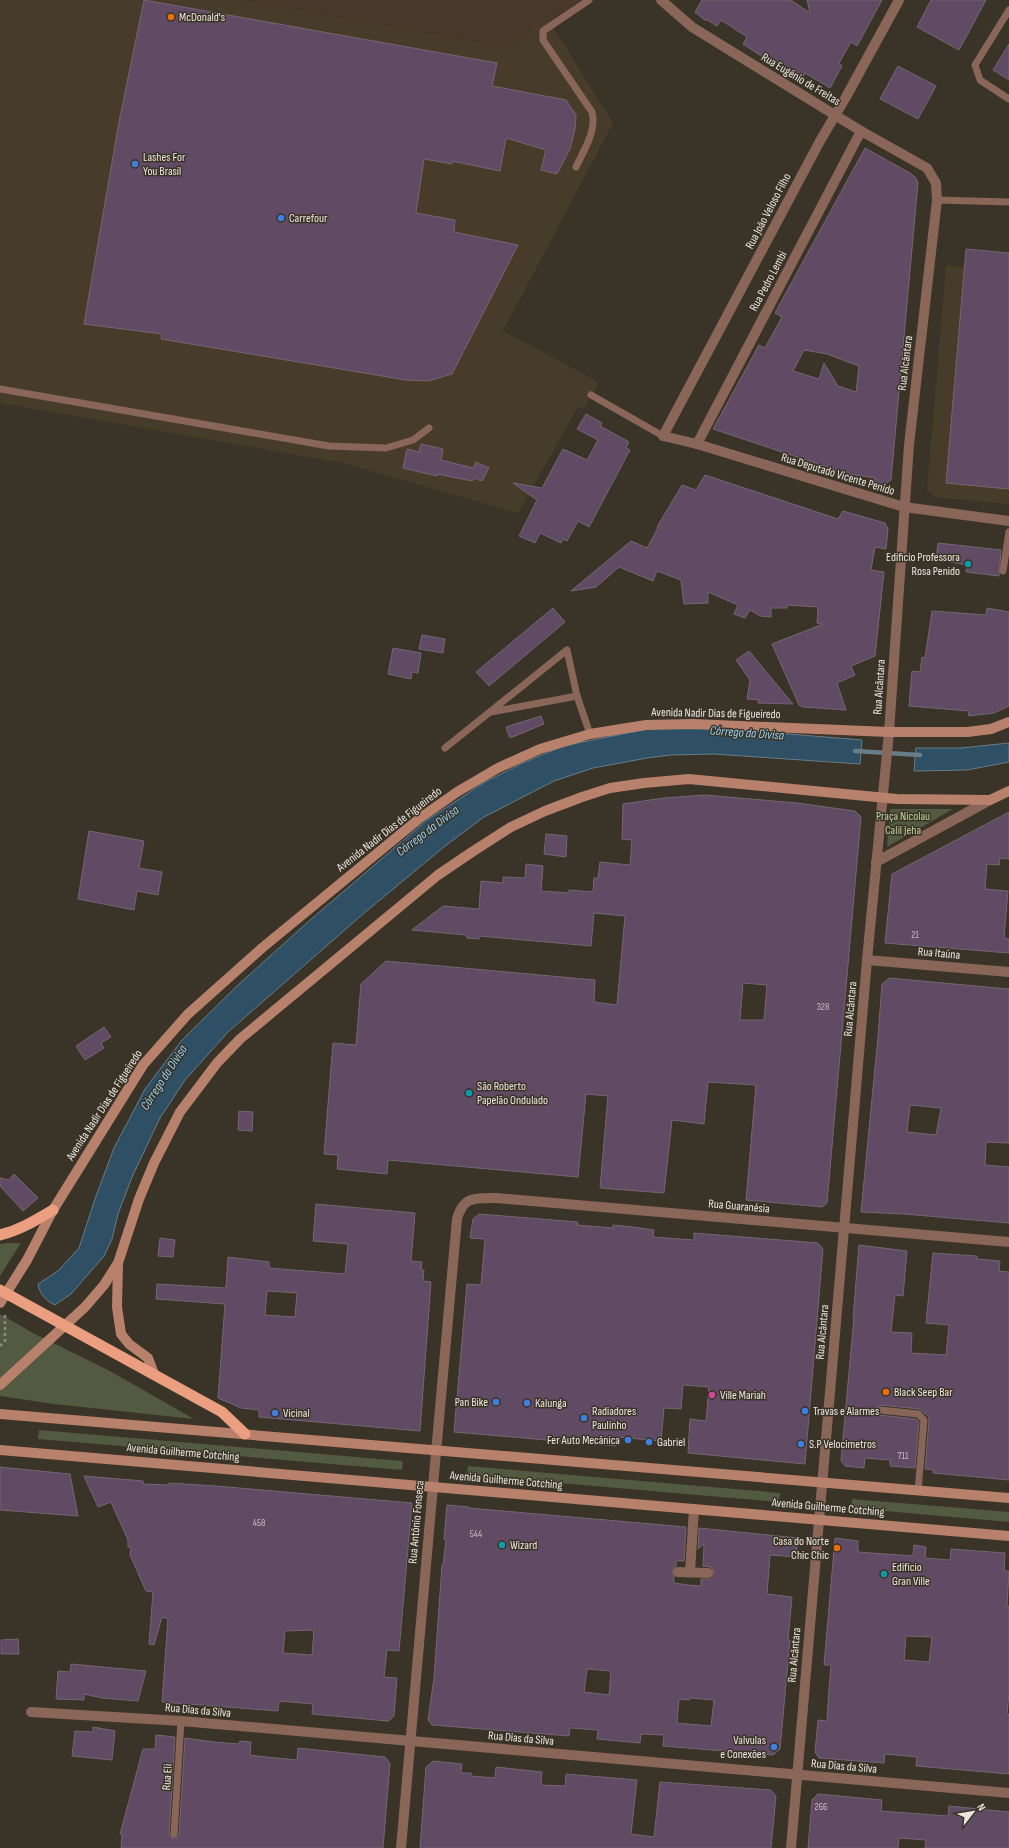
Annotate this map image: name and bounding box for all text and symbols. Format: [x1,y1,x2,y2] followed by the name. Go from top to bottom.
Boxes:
[179,10,225,25] place label: McDonald's
[166,12,176,22] marker: McDonald's
[758,50,843,109] street label: Rua Eugênio de Freitas
[143,150,186,179] place label: Lashes For You Brasil
[130,159,140,169] marker: Lashes For You Brasil
[742,171,795,252] street label: Rua João Veloso Filho
[289,211,328,226] place label: Carrefour
[276,213,286,223] marker: Carrefour
[746,249,791,314] street label: Rua Pedro Lembi
[895,334,916,391] street label: Rua Alcântara
[779,450,896,499] street label: Rua Deputado Vicente Penido
[886,550,960,579] place label: Edificio Professora Rosa Penido
[963,559,973,569] marker: Edificio Professora Rosa Penido
[870,659,889,715] street label: Rua Alcântara
[650,705,781,722] street label: Avenida Nadir Dias de Figueiredo
[709,722,785,744] water label: Córrego da Divisa
[333,784,445,876] street label: Avenida Nadir Dias de Figueiredo
[393,802,463,860] water label: Córrego da Divisa
[876,809,930,838] park label: Praça Nicolau Calil Jeha
[911,929,919,941] house number: 21
[917,944,961,963] street label: Rua Itaúna
[841,981,860,1037] street label: Rua Alcântara
[817,1001,829,1013] house number: 328
[137,1041,191,1113] water label: Córrego da Divisa
[62,1047,146,1164] street label: Avenida Nadir Dias de Figueiredo
[477,1079,548,1108] place label: São Roberto Papelão Ondulado
[464,1088,474,1098] marker: São Roberto Papelão Ondulado
[708,1196,771,1217] street label: Rua Guaranésia
[813,1304,832,1360] street label: Rua Alcântara
[894,1385,953,1400] place label: Black Seep Bar
[881,1387,891,1397] marker: Black Seep Bar
[720,1388,766,1403] place label: Ville Mariah
[707,1390,717,1400] marker: Ville Mariah
[455,1395,488,1410] place label: Pan Bike
[535,1396,567,1411] place label: Kalunga
[491,1397,501,1407] marker: Pan Bike
[522,1398,532,1408] marker: Kalunga
[592,1404,636,1433] place label: Radiadores Paulinho
[813,1404,879,1419] place label: Travas e Alarmes
[283,1406,310,1421] place label: Vicinal
[800,1406,810,1416] marker: Travas e Alarmes
[270,1408,280,1418] marker: Vicinal
[579,1413,589,1423] marker: Radiadores Paulinho
[547,1433,620,1448] place label: Fer Auto Mecânica
[623,1435,633,1445] marker: Fer Auto Mecânica
[657,1435,685,1450] place label: Gabriel
[644,1437,654,1447] marker: Gabriel
[809,1437,876,1452] place label: S.P Velocimetros
[796,1439,806,1449] marker: S.P Velocimetros
[125,1440,240,1465] street label: Avenida Guilherme Cotching
[897,1450,909,1462] house number: 711
[448,1468,563,1493] street label: Avenida Guilherme Cotching
[405,1479,428,1564] street label: Rua Antônio Fonseca
[770,1495,885,1520] street label: Avenida Guilherme Cotching
[253,1517,265,1529] house number: 458
[470,1528,482,1540] house number: 544
[773,1534,829,1563] place label: Casa do Norte Chic Chic
[510,1538,537,1553] place label: Wizard
[497,1540,507,1550] marker: Wizard
[832,1543,842,1553] marker: Casa do Norte Chic Chic
[892,1560,930,1589] place label: Edifício Gran Ville
[879,1569,889,1579] marker: Edifício Gran Ville
[785,1627,804,1683] street label: Rua Alcântara
[164,1700,232,1721] street label: Rua Dias da Silva
[487,1728,555,1749] street label: Rua Dias da Silva
[720,1733,766,1762] place label: Valvulas e Conexões
[769,1742,779,1752] marker: Valvulas e Conexões
[810,1756,878,1777] street label: Rua Dias da Silva
[159,1763,176,1791] street label: Rua Eli
[953,1792,993,1832] north arrow
[815,1801,827,1813] house number: 266
[974,1801,988,1813] text: N

